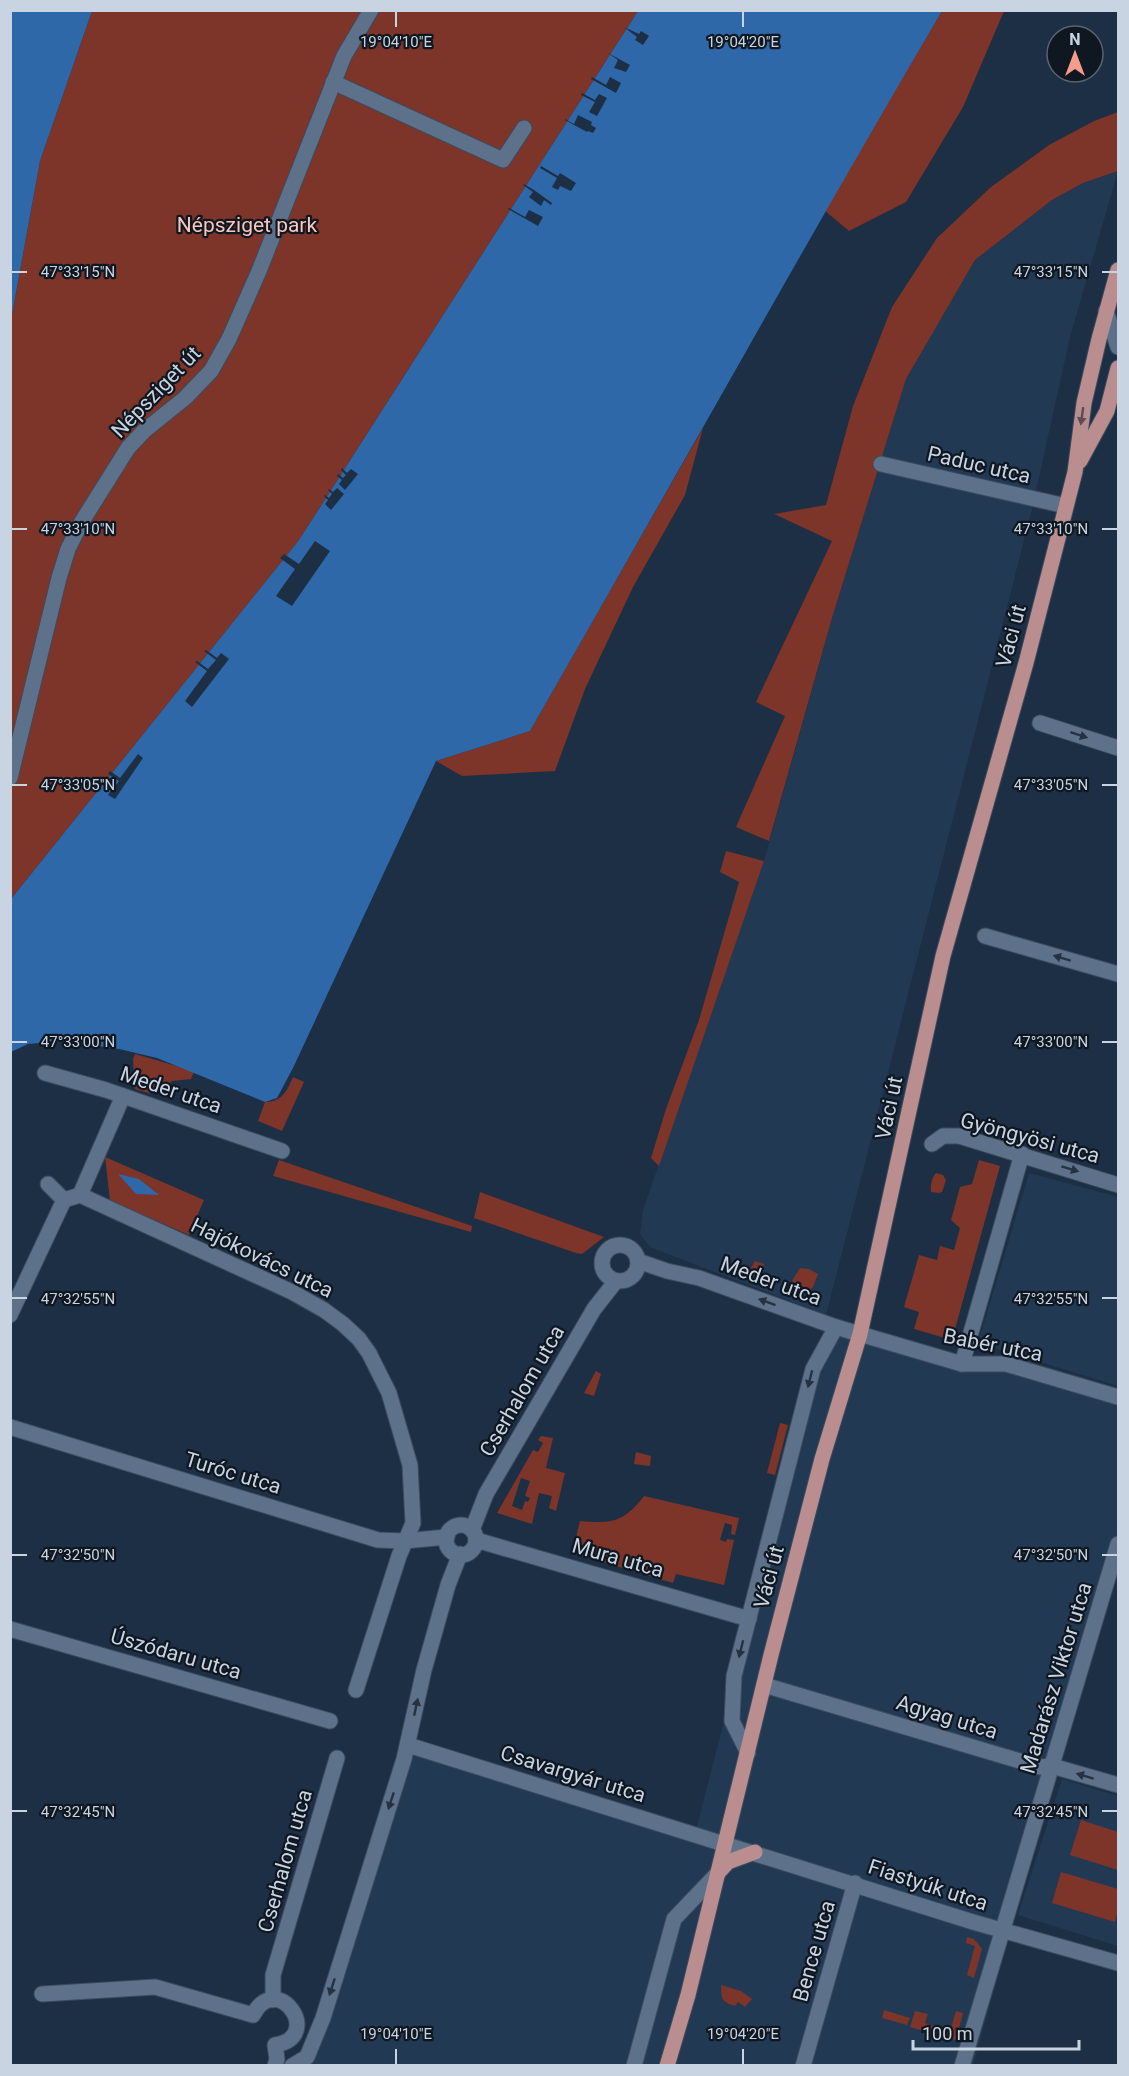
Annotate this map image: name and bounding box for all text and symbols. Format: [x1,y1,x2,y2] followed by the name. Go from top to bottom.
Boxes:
[1045,24,1105,84] north arrow
[1069,30,1081,49] text: N
[360,33,433,51] text: 19°04'10"E
[707,33,780,51] text: 19°04'20"E
[177,213,317,237] park label: Népsziget park
[41,263,115,281] text: 47°33'15"N
[1014,263,1088,281] text: 47°33'15"N
[106,341,206,443] street label: Népsziget út
[1078,407,1087,426] one-way arrow
[925,441,1033,489] street label: Paduc utca
[41,520,115,538] text: 47°33'10"N
[1014,520,1088,538] text: 47°33'10"N
[991,602,1031,670] street label: Váci út
[1070,731,1088,741] one-way arrow
[41,776,115,794] text: 47°33'05"N
[1014,776,1088,794] text: 47°33'05"N
[1053,953,1071,962] one-way arrow
[41,1033,115,1051] text: 47°33'00"N
[1014,1033,1088,1051] text: 47°33'00"N
[117,1061,225,1119] street label: Meder utca
[871,1074,907,1142] street label: Váci út
[958,1108,1102,1168] street label: Gyöngyösi utca
[1061,1165,1079,1175] one-way arrow
[187,1213,337,1303] street label: Hajókovács utca
[717,1252,825,1310] street label: Meder utca
[41,1290,115,1308] text: 47°32'55"N
[1014,1290,1088,1308] text: 47°32'55"N
[758,1297,776,1307] one-way arrow
[475,1321,569,1461] street label: Cserhalom utca
[941,1324,1045,1366] street label: Babér utca
[805,1370,815,1388] one-way arrow
[182,1447,284,1499] street label: Turóc utca
[569,1533,667,1583] street label: Mura utca
[749,1543,789,1611] street label: Váci út
[41,1546,115,1564] text: 47°32'50"N
[1014,1546,1088,1564] text: 47°32'50"N
[1015,1580,1097,1776] street label: Madarász Viktor utca
[108,1624,244,1684] street label: Úszódaru utca
[735,1640,745,1658] one-way arrow
[893,1690,1001,1744] street label: Agyag utca
[412,1698,421,1717] one-way arrow
[498,1741,648,1807] street label: Csavargyár utca
[1076,1771,1094,1780] one-way arrow
[253,1787,317,1935] street label: Cserhalom utca
[386,1792,395,1810] one-way arrow
[41,1803,115,1821] text: 47°32'45"N
[1014,1803,1088,1821] text: 47°32'45"N
[865,1854,991,1916] street label: Fiastyúk utca
[788,1898,840,2004] street label: Bence utca
[327,1978,336,1996] one-way arrow
[913,2013,1080,2051] scale bar
[922,2023,973,2044] text: 100 m
[360,2025,433,2043] text: 19°04'10"E
[707,2025,780,2043] text: 19°04'20"E

